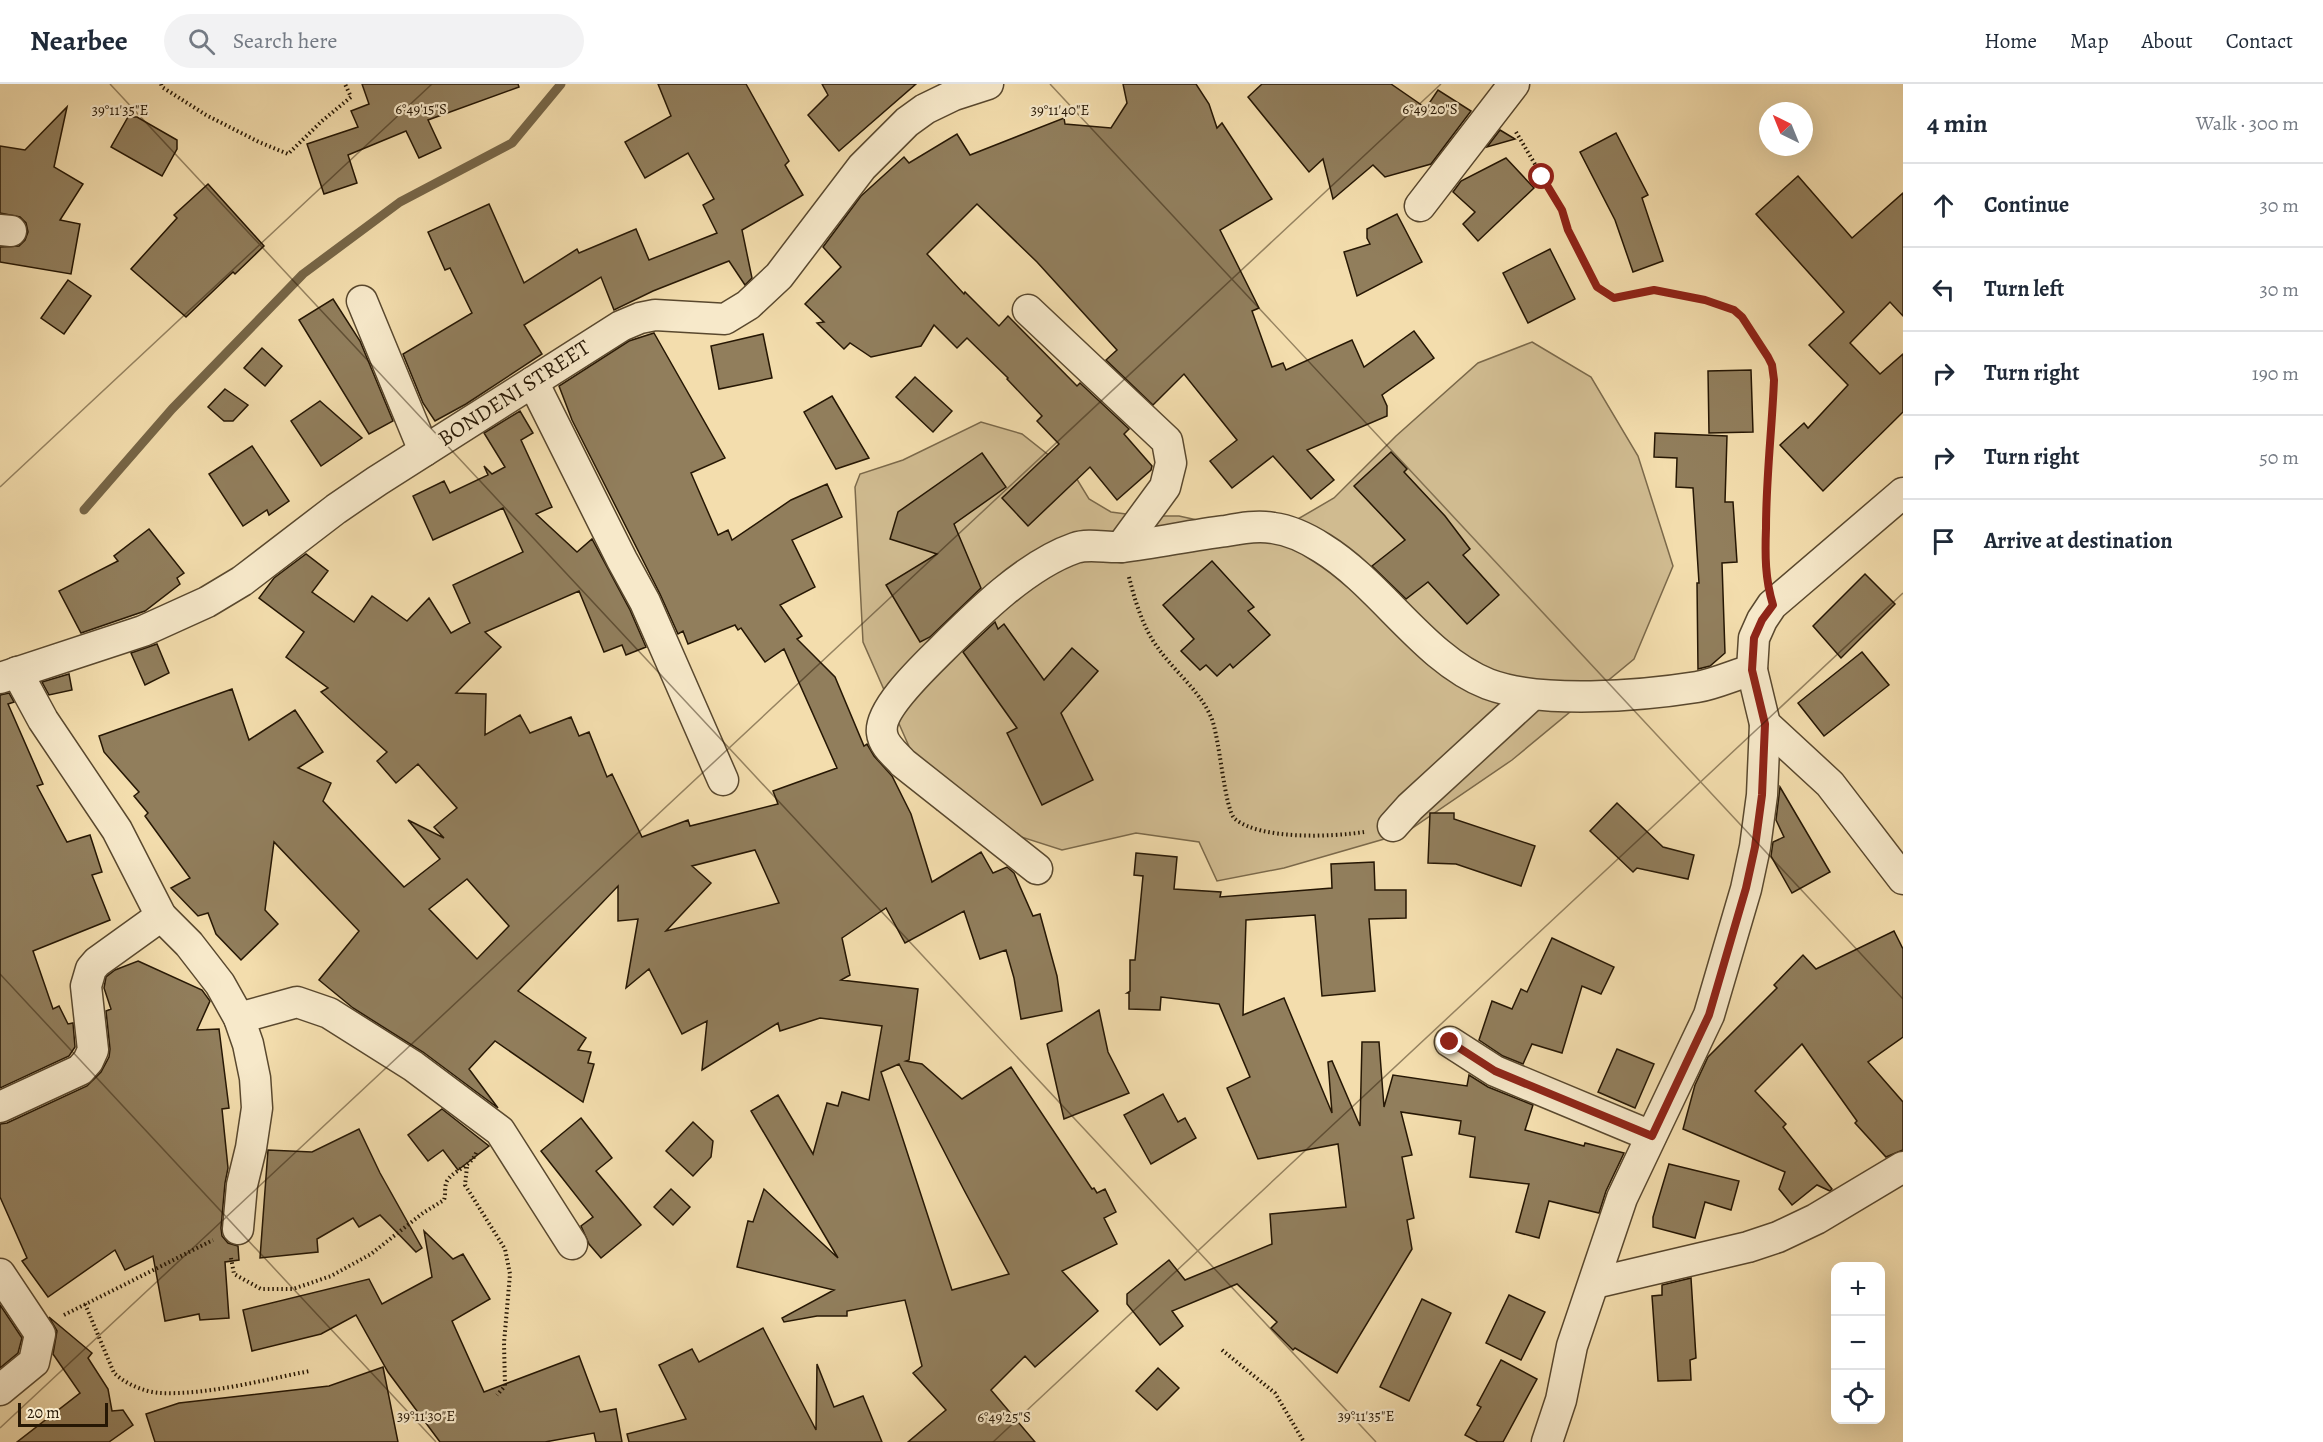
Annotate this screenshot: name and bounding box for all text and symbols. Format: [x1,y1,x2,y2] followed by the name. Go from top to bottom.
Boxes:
[164,14,584,68] search box
[30,22,128,60] text: Nearbee
[185,25,218,58] icon: search
[233,26,337,56] text: Search here
[1984,27,2037,55] text: Home
[2070,27,2108,55] text: Map
[2141,27,2193,55] text: About
[2226,27,2293,55] text: Contact
[395,99,447,119] text: 6°49'15"S
[1402,99,1458,119] text: 6°49'20"S
[92,100,148,120] text: 39°11'35"E
[1031,100,1089,120] text: 39°11'40"E
[1759,102,1813,156] north arrow
[1927,106,1988,141] text: 4 min
[2196,110,2299,137] text: Walk · 300 m
[1528,163,1554,189] route start
[1927,189,1960,222] icon: ahead
[1984,190,2069,220] text: Continue
[2259,192,2299,219] text: 30 m
[1927,273,1960,306] icon: left
[1984,274,2064,304] text: Turn left
[2259,276,2299,303] text: 30 m
[432,333,596,453] street label: BONDENI STREET
[1927,357,1960,390] icon: right
[1984,358,2080,388] text: Turn right
[2252,360,2299,387] text: 190 m
[1927,441,1960,474] icon: right
[1984,442,2080,472] text: Turn right
[2259,444,2299,471] text: 50 m
[1927,525,1960,558] icon: arrive
[1984,526,2173,556] text: Arrive at destination
[1436,1028,1462,1054] route end
[1831,1262,1885,1424] map controls
[1831,1262,1885,1316] button: +
[1831,1316,1885,1370] button: −
[1831,1370,1885,1424] button: locate
[18,1400,108,1428] scale bar
[27,1402,60,1424] text: 20 m
[397,1406,455,1426] text: 39°11'30"E
[1338,1406,1394,1426] text: 39°11'35"E
[977,1407,1031,1427] text: 6°49'25"S

